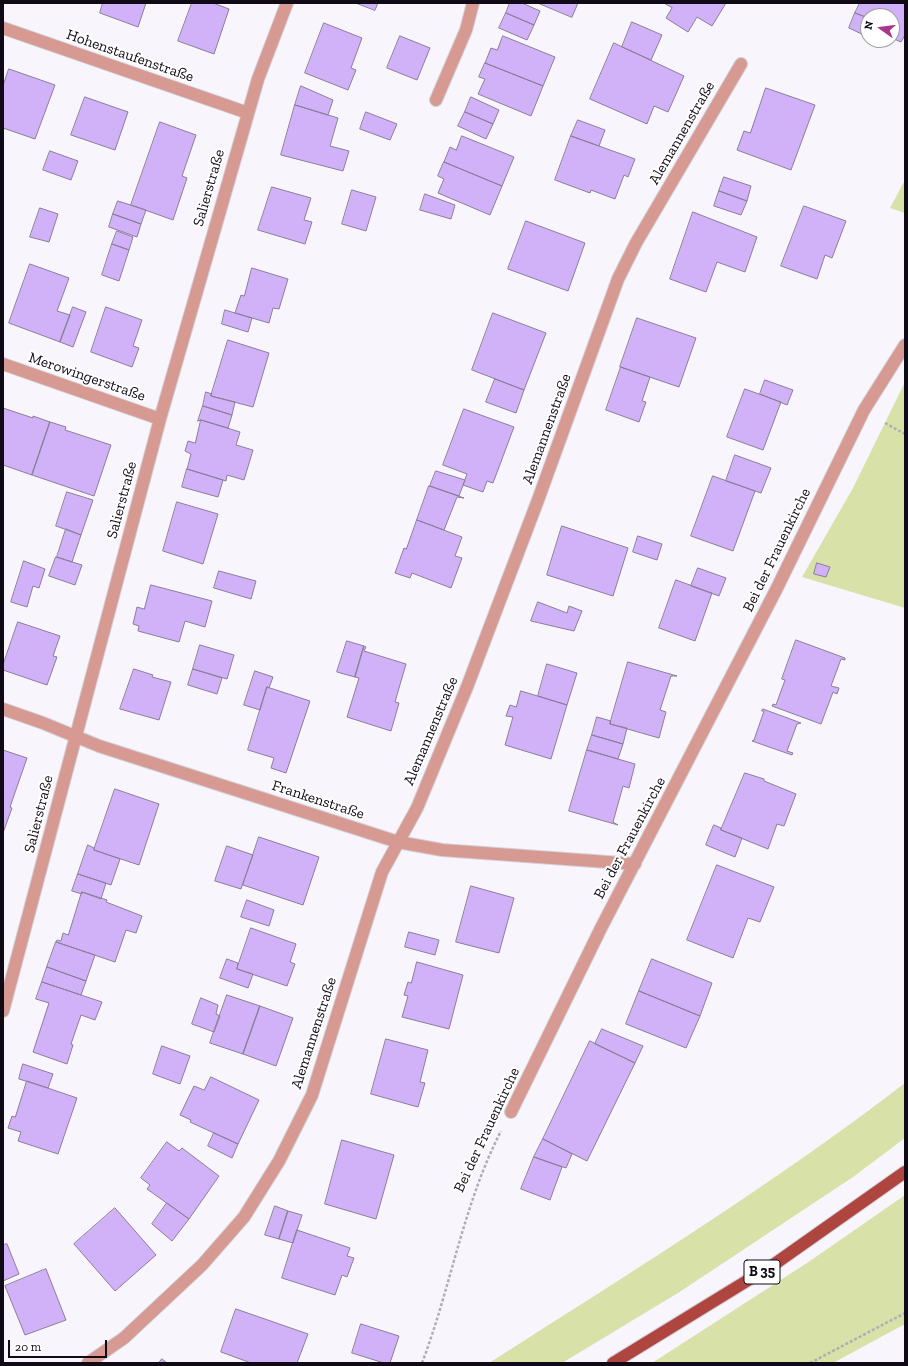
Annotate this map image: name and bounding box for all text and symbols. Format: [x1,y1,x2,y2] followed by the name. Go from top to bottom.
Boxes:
[860,8,900,48] north arrow
[862,20,876,31] text: N
[64,26,196,86] street label: Hohenstaufenstraße
[645,78,719,188] street label: Alemannenstraße
[189,147,229,229] street label: Salierstraße
[26,349,148,405] street label: Merowingerstraße
[519,371,575,487] street label: Alemannenstraße
[103,459,141,541] street label: Salierstraße
[739,485,815,615] street label: Bei der Frauenkirche
[400,674,462,788] street label: Alemannenstraße
[21,773,57,855] street label: Salierstraße
[590,774,670,902] street label: Bei der Frauenkirche
[269,777,367,823] street label: Frankenstraße
[287,975,341,1091] street label: Alemannenstraße
[450,1065,524,1195] street label: Bei der Frauenkirche
[744,1260,780,1284] road number: B 35
[10,1332,109,1358] scale bar
[15,1340,41,1354] text: 20 m

